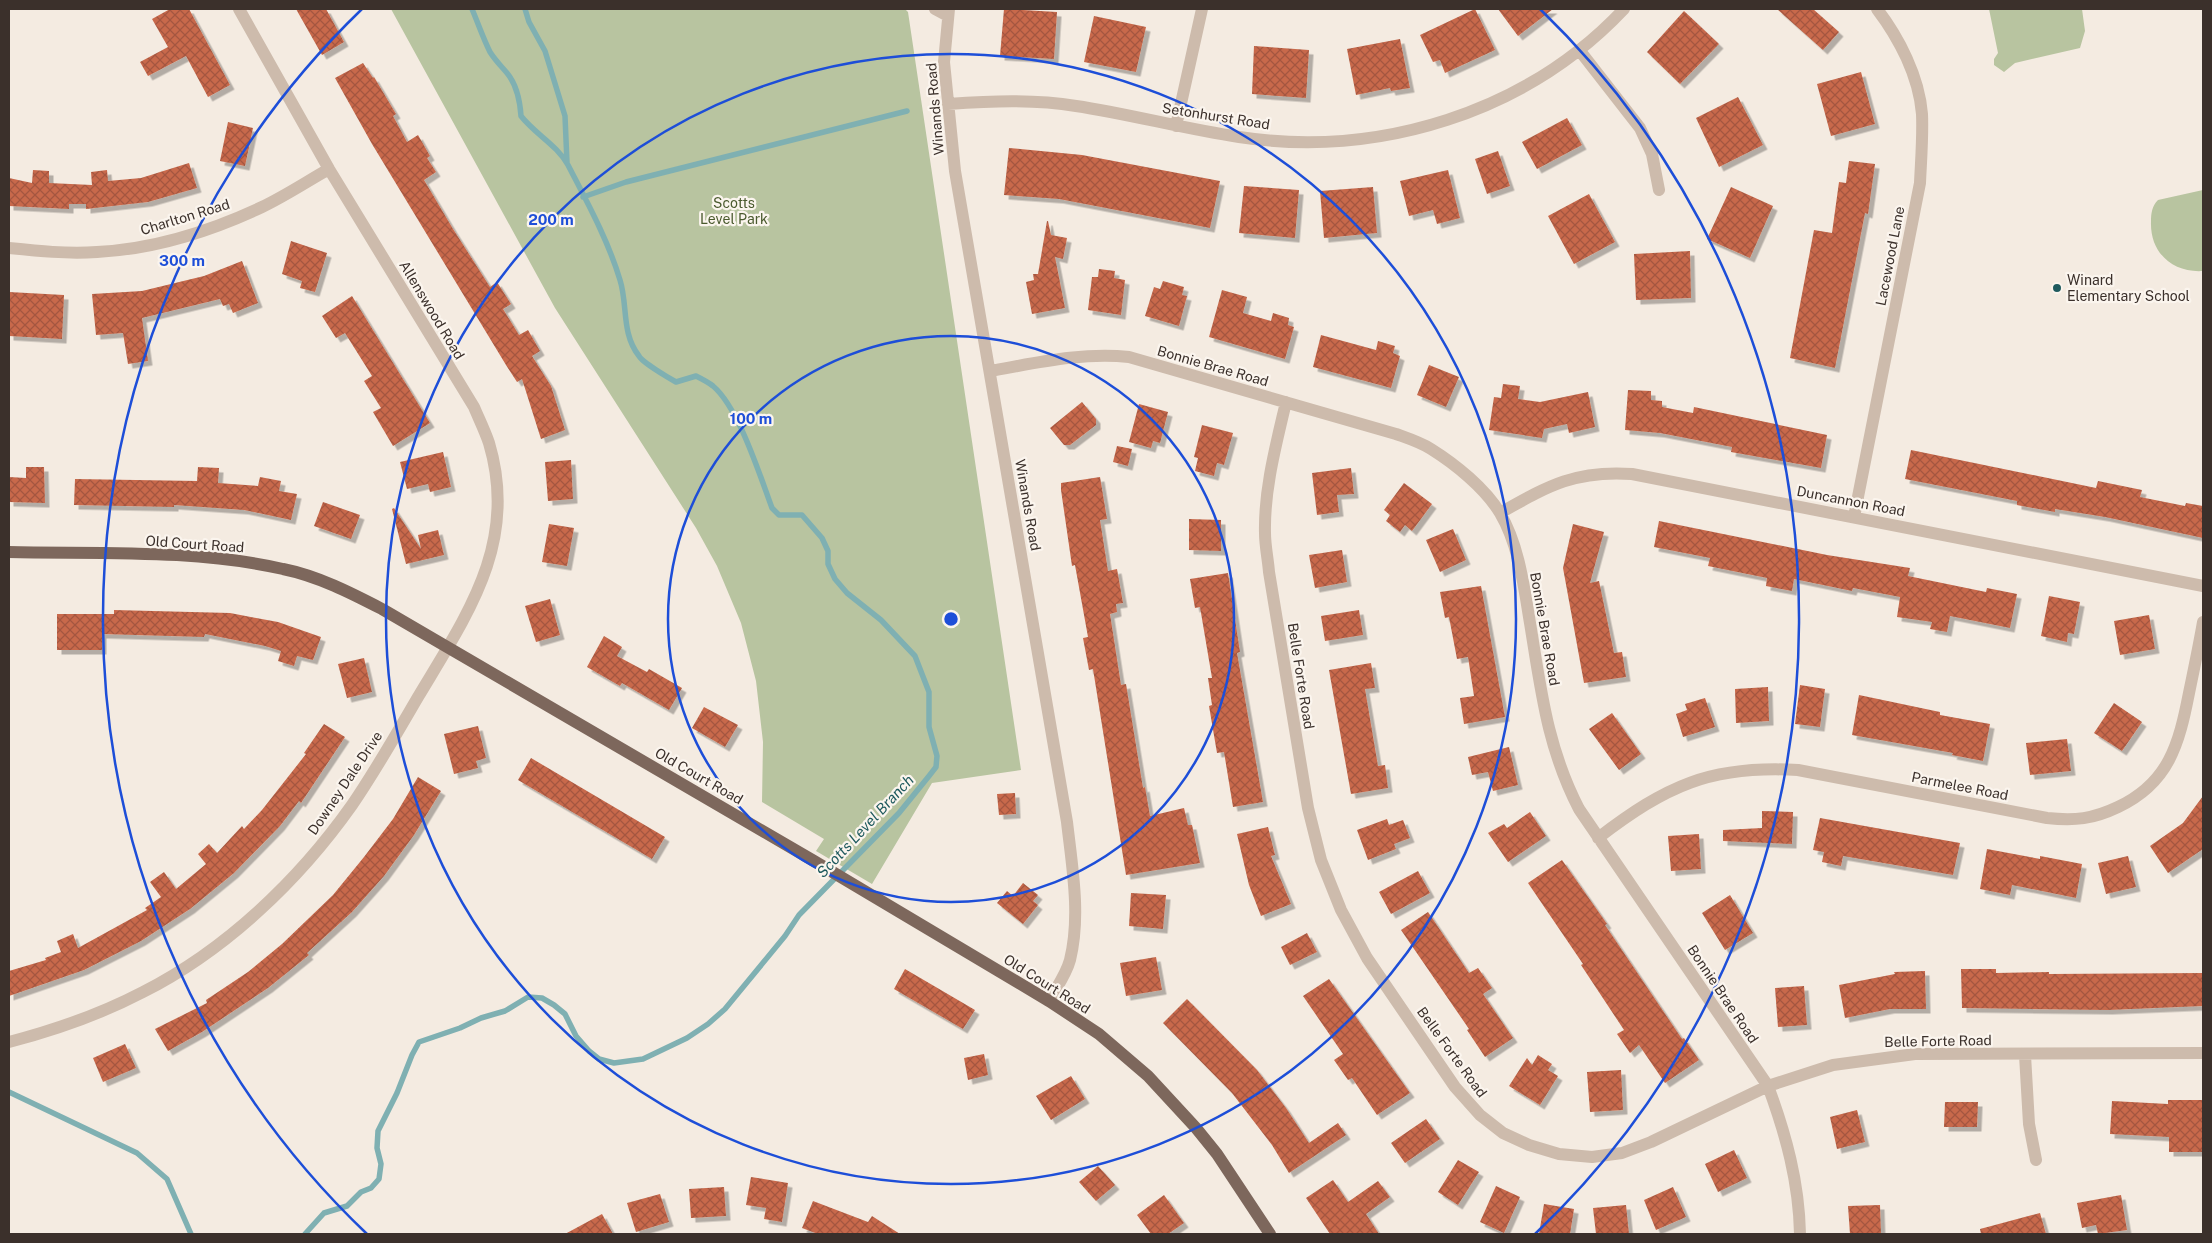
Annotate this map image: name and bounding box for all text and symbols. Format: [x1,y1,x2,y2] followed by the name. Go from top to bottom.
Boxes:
[923,62,947,156] street label: Winands Road
[1161,100,1271,132] street label: Setonhurst Road
[700,195,768,227] park label: Scotts Level Park
[138,196,232,238] street label: Charlton Road
[1873,205,1907,307] street label: Lacewood Lane
[528,211,574,228] text: 200 m
[159,252,205,269] text: 300 m
[396,258,468,362] street label: Allenswood Road
[2067,272,2190,304] place label: Winard Elementary School
[2051,282,2063,294] marker: Winard Elementary School
[1156,342,1270,390] street label: Bonnie Brae Road
[730,410,772,427] text: 100 m
[1012,458,1044,552] street label: Winands Road
[1795,483,1907,519] street label: Duncannon Road
[145,533,245,555] street label: Old Court Road
[1527,571,1563,687] street label: Bonnie Brae Road
[942,610,960,628] centre of rings
[1285,622,1317,730] street label: Belle Forte Road
[304,728,386,838] street label: Downey Dale Drive
[652,744,746,808] street label: Old Court Road
[1910,769,2010,803] street label: Parmelee Road
[813,771,917,881] water label: Scotts Level Branch
[1684,942,1762,1046] street label: Bonnie Brae Road
[1001,951,1093,1017] street label: Old Court Road
[1414,1004,1490,1100] street label: Belle Forte Road
[1884,1032,1992,1050] street label: Belle Forte Road

